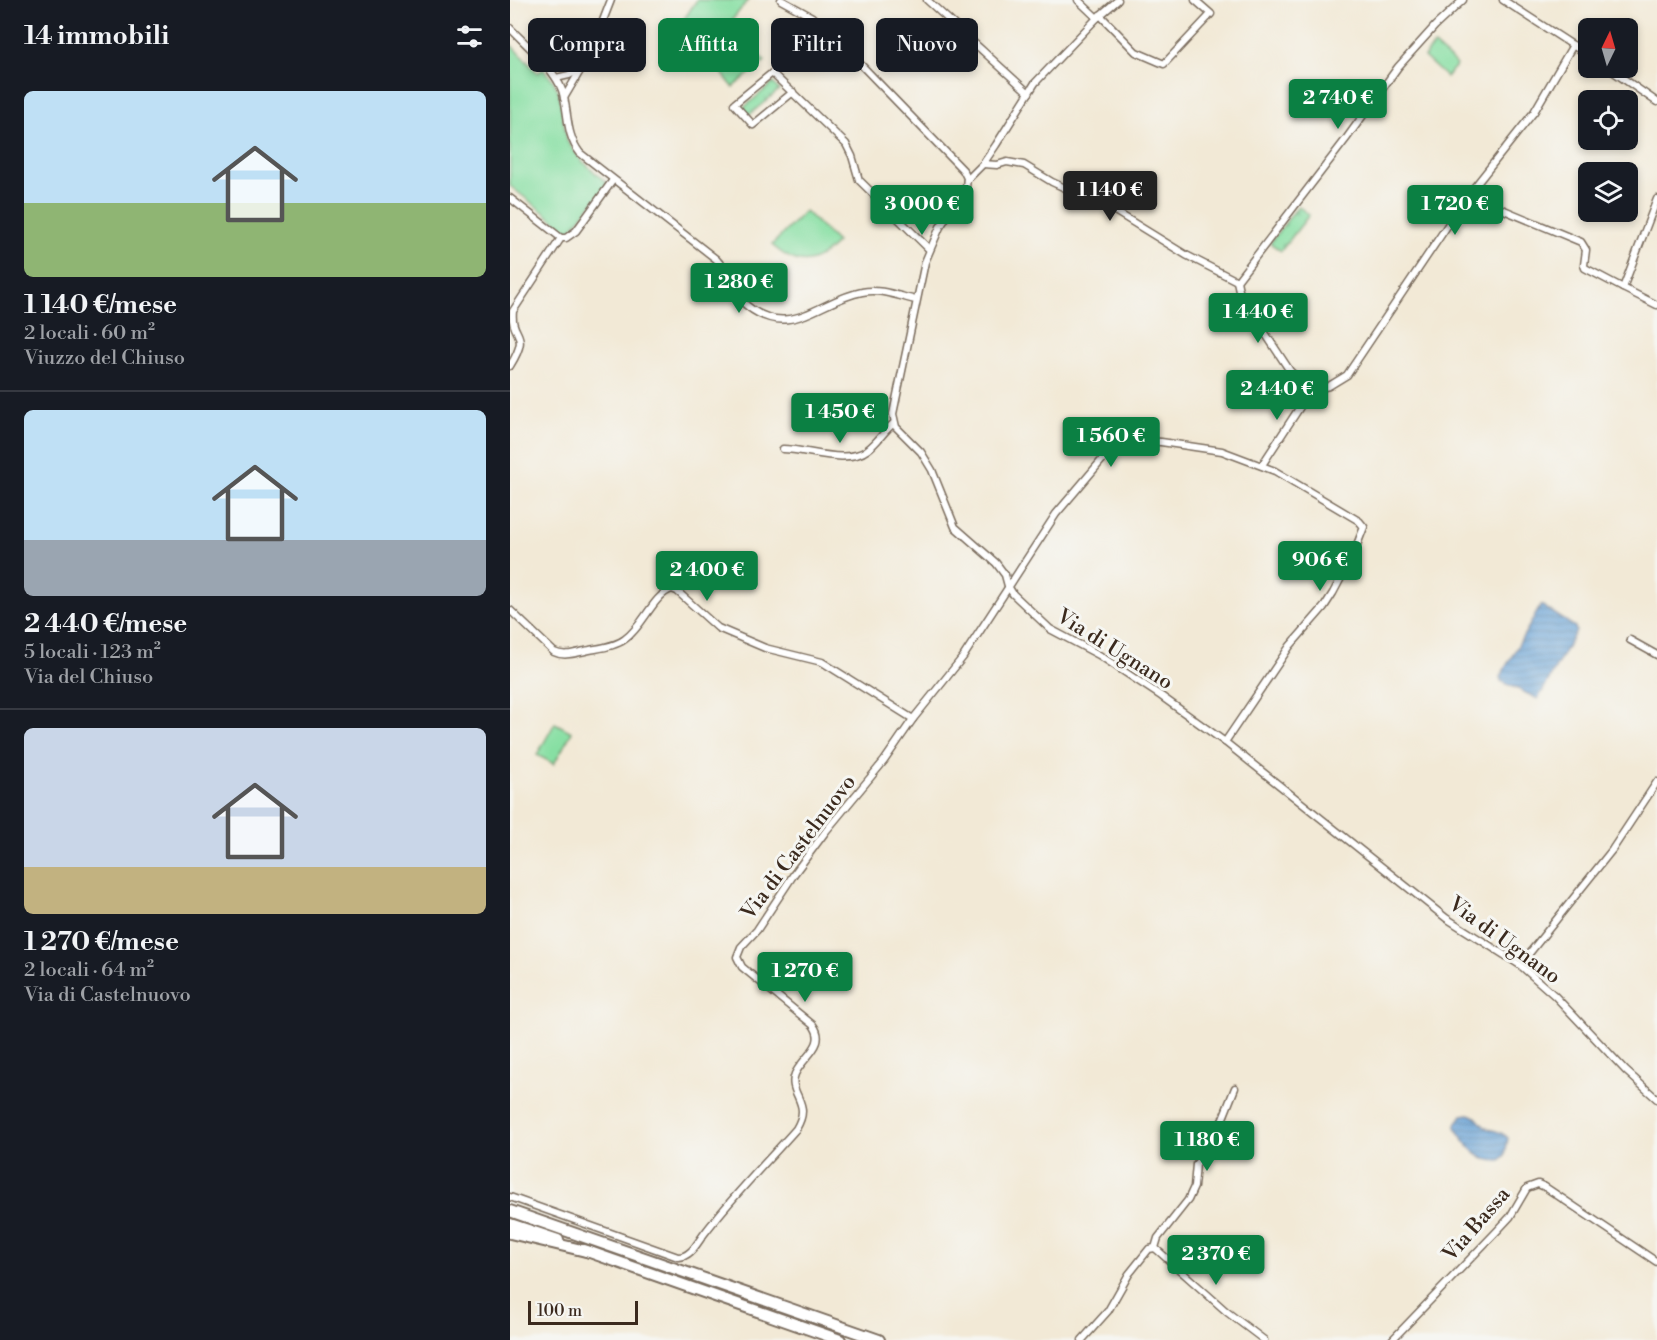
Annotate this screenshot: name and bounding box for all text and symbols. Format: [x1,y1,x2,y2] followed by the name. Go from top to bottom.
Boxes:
[528,18,646,72] chip: Compra
[658,18,759,72] chip: Affitta
[771,18,864,72] chip: Filtri
[876,18,978,72] chip: Nuovo
[1578,18,1638,78] north arrow
[1578,18,1638,222] map controls
[24,20,169,52] text: 14 immobili
[453,20,486,53] icon: filters
[1283,79,1393,130] pin: 2 740 €
[1303,86,1373,111] text: 2 740 €
[1578,90,1638,150] button: locate
[201,130,309,238] icon: home
[1578,162,1638,222] button: layers
[1055,171,1165,222] pin: 1 140 €
[1077,178,1143,203] text: 1 140 €
[867,185,977,236] pin: 3 000 €
[1400,185,1510,236] pin: 1 720 €
[884,192,960,217] text: 3 000 €
[1421,192,1489,217] text: 1 720 €
[684,263,794,314] pin: 1 280 €
[705,270,773,295] text: 1 280 €
[24,289,177,321] text: 1 140 €/mese
[1203,293,1313,344] pin: 1 440 €
[1223,300,1293,325] text: 1 440 €
[24,321,155,346] text: 2 locali · 60 m²
[24,346,185,371] text: Viuzzo del Chiuso
[1222,370,1332,421] pin: 2 440 €
[1240,377,1314,402] text: 2 440 €
[785,393,895,444] pin: 1 450 €
[805,400,875,425] text: 1 450 €
[1056,417,1166,468] pin: 1 560 €
[1077,424,1145,449] text: 1 560 €
[201,449,309,557] icon: home
[1278,541,1362,592] pin: 906 €
[1292,548,1348,573] text: 906 €
[652,551,762,602] pin: 2 400 €
[670,558,744,583] text: 2 400 €
[1051,603,1177,696] street label: Via di Ugnano
[24,608,187,640] text: 2 440 €/mese
[24,640,161,665] text: 5 locali · 123 m²
[24,665,153,690] text: Via del Chiuso
[201,767,309,875] icon: home
[735,770,862,926] street label: Via di Castelnuovo
[1442,891,1566,990] street label: Via di Ugnano
[24,926,179,958] text: 1 270 €/mese
[750,952,860,1003] pin: 1 270 €
[24,958,154,983] text: 2 locali · 64 m²
[771,959,839,984] text: 1 270 €
[24,983,191,1008] text: Via di Castelnuovo
[1152,1121,1262,1172] pin: 1 180 €
[1174,1128,1240,1153] text: 1 180 €
[1437,1182,1516,1268] street label: Via Bassa
[1161,1235,1271,1286] pin: 2 370 €
[1181,1242,1251,1267] text: 2 370 €
[528,1298,638,1326] scale bar
[537,1301,582,1321] text: 100 m

